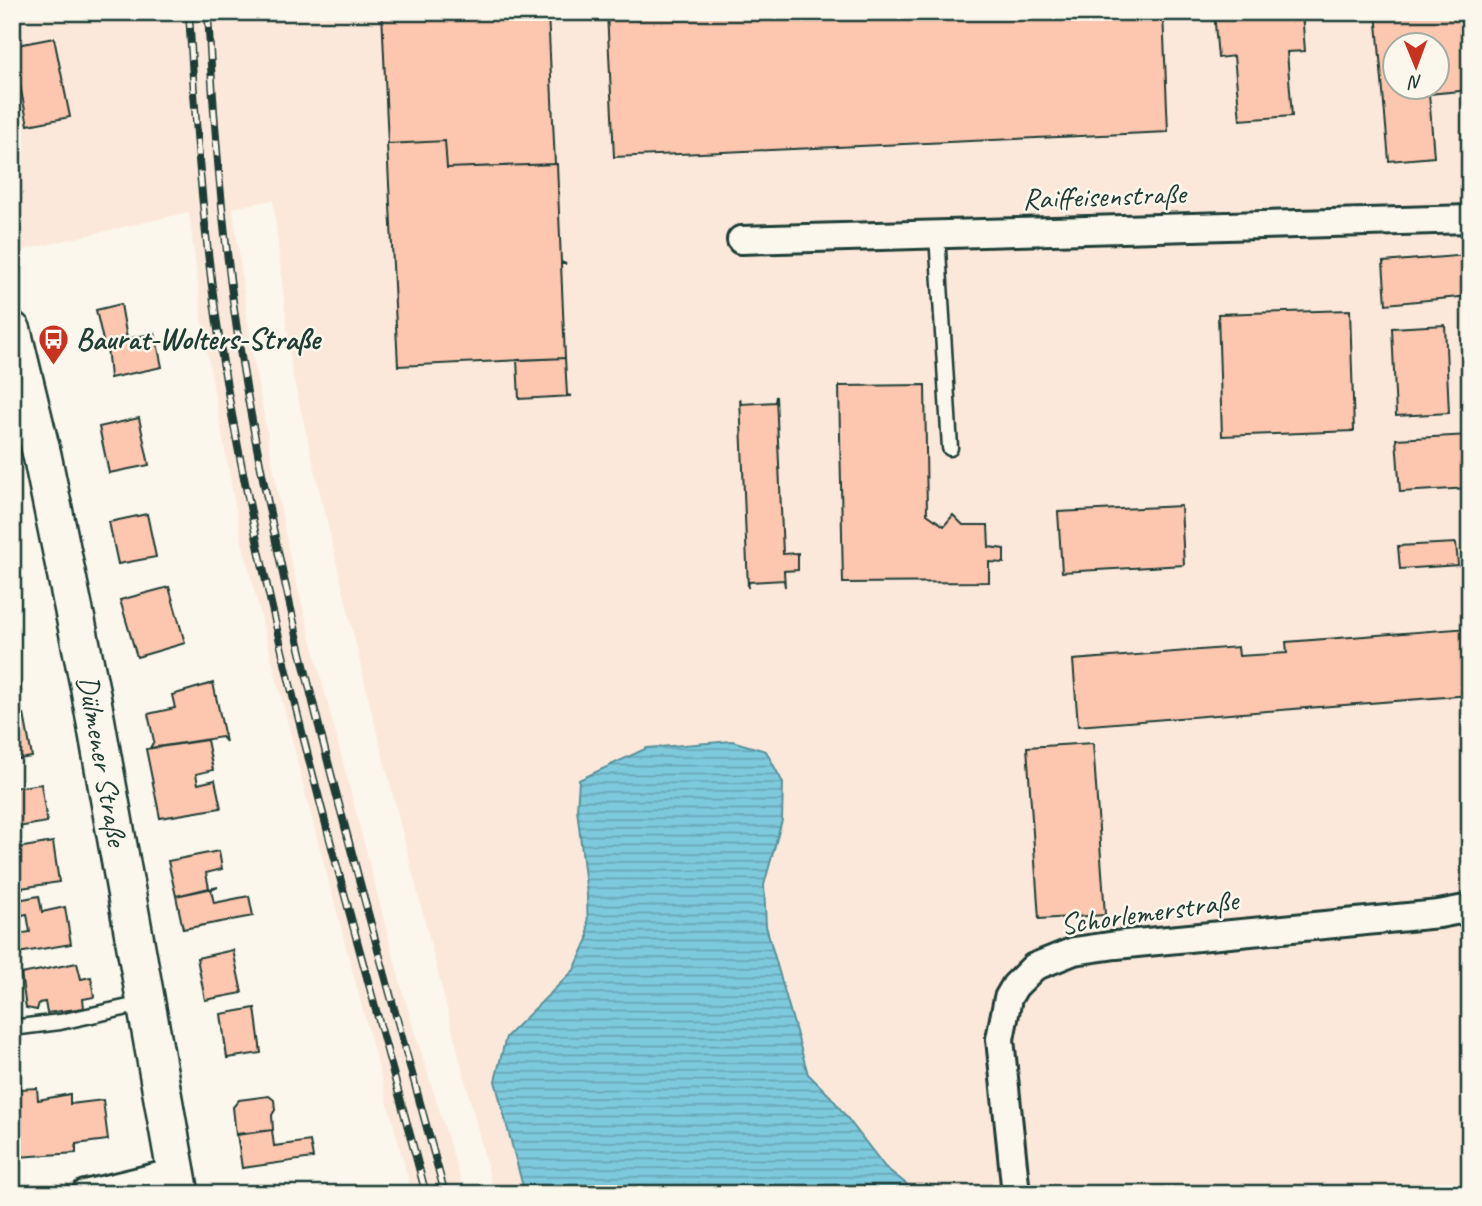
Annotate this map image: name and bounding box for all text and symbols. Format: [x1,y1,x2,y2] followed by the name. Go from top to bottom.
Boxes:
[1380,32,1450,102] north arrow
[1407,70,1422,94] text: N
[1022,174,1189,218] street label: Raiffeisenstraße
[76,320,323,358] place label: Baurat-Wolters-Straße
[36,322,70,366] bus stop icon: Baurat-Wolters-Straße
[69,672,137,851] street label: Dülmener Straße
[1058,880,1243,943] street label: Schorlemerstraße

